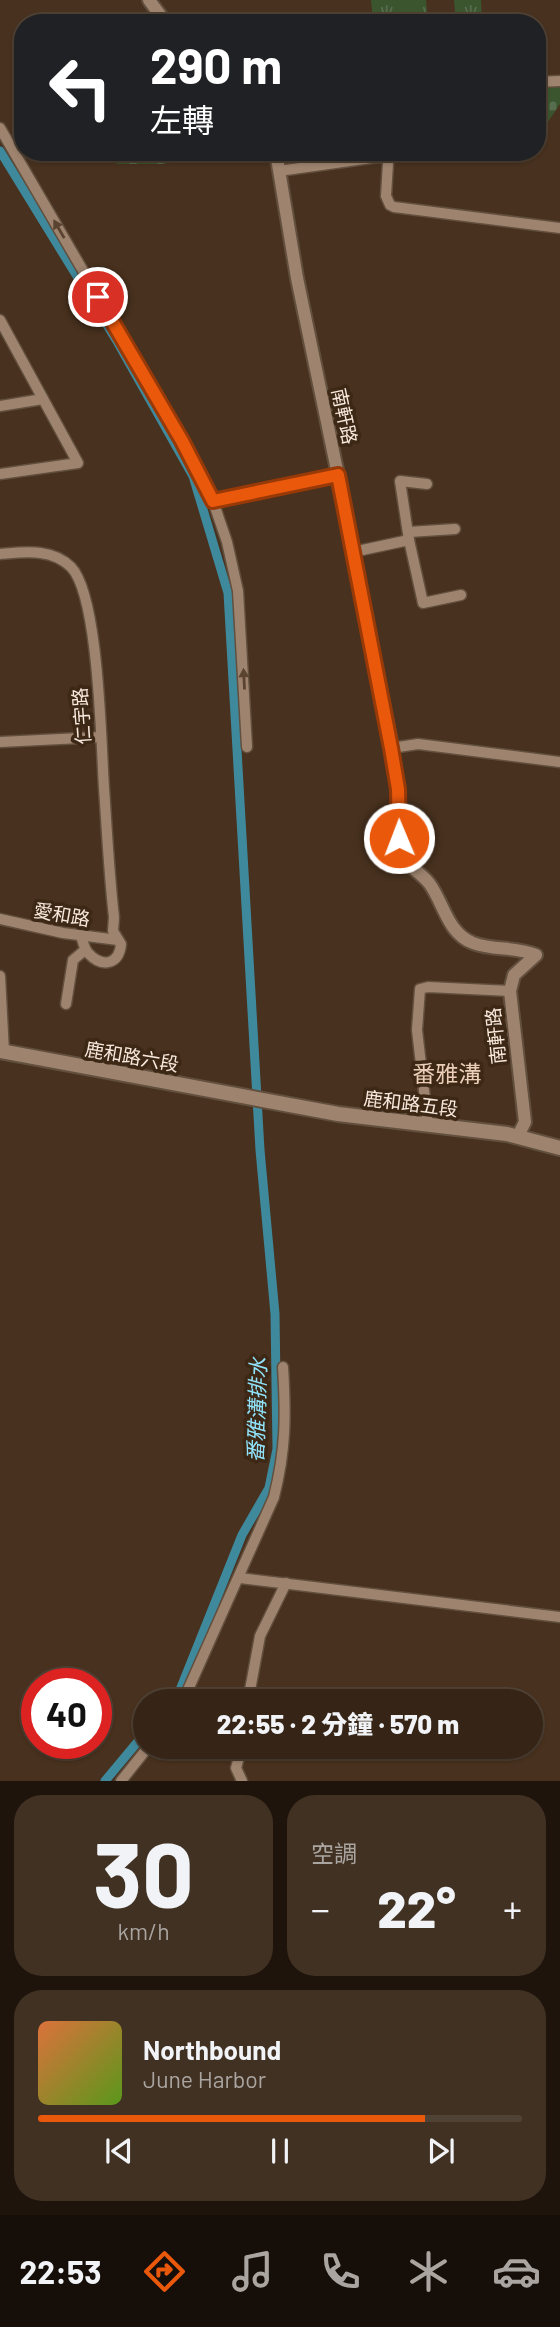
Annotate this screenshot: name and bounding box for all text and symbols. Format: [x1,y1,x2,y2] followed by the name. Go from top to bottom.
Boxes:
[150,35,282,94] text: 290 m
[35,42,126,133] icon: left
[150,100,214,138] text: 左轉
[52,219,65,238] one-way arrow
[68,267,128,327] pin
[79,278,117,316] icon: arrive
[328,386,362,446] street label: 南軒路
[238,668,249,690] one-way arrow
[68,687,94,745] street label: 仁宇路
[362,801,436,875] position arrow
[32,898,92,930] street label: 愛和路
[481,1006,509,1066] street label: 南軒路
[83,1036,181,1076] street label: 鹿和路六段
[413,1059,482,1087] district label: 番雅溝
[362,1086,460,1120] street label: 鹿和路五段
[242,1356,270,1463] water label: 番雅溝排水
[21,1668,112,1759] speed limit sign: 40
[217,1708,459,1739] text: 22:55 · 2 分鐘 · 570 m
[93,1817,194,1926] text: 30
[311,1839,357,1867] text: 空調
[377,1876,456,1938] text: 22°
[311,1885,330,1931] text: −
[503,1885,522,1931] text: +
[117,1917,170,1945] text: km/h
[143,2034,281,2065] text: Northbound
[143,2065,266,2093] text: June Harbor
[100,2132,138,2170] icon: previous
[261,2132,299,2170] icon: pause
[422,2132,460,2170] icon: next
[140,2247,189,2296] icon: directions
[228,2247,277,2296] icon: music
[316,2247,365,2296] icon: phone
[404,2247,453,2296] icon: climate
[492,2247,541,2296] icon: car
[19,2252,101,2290] text: 22:53

